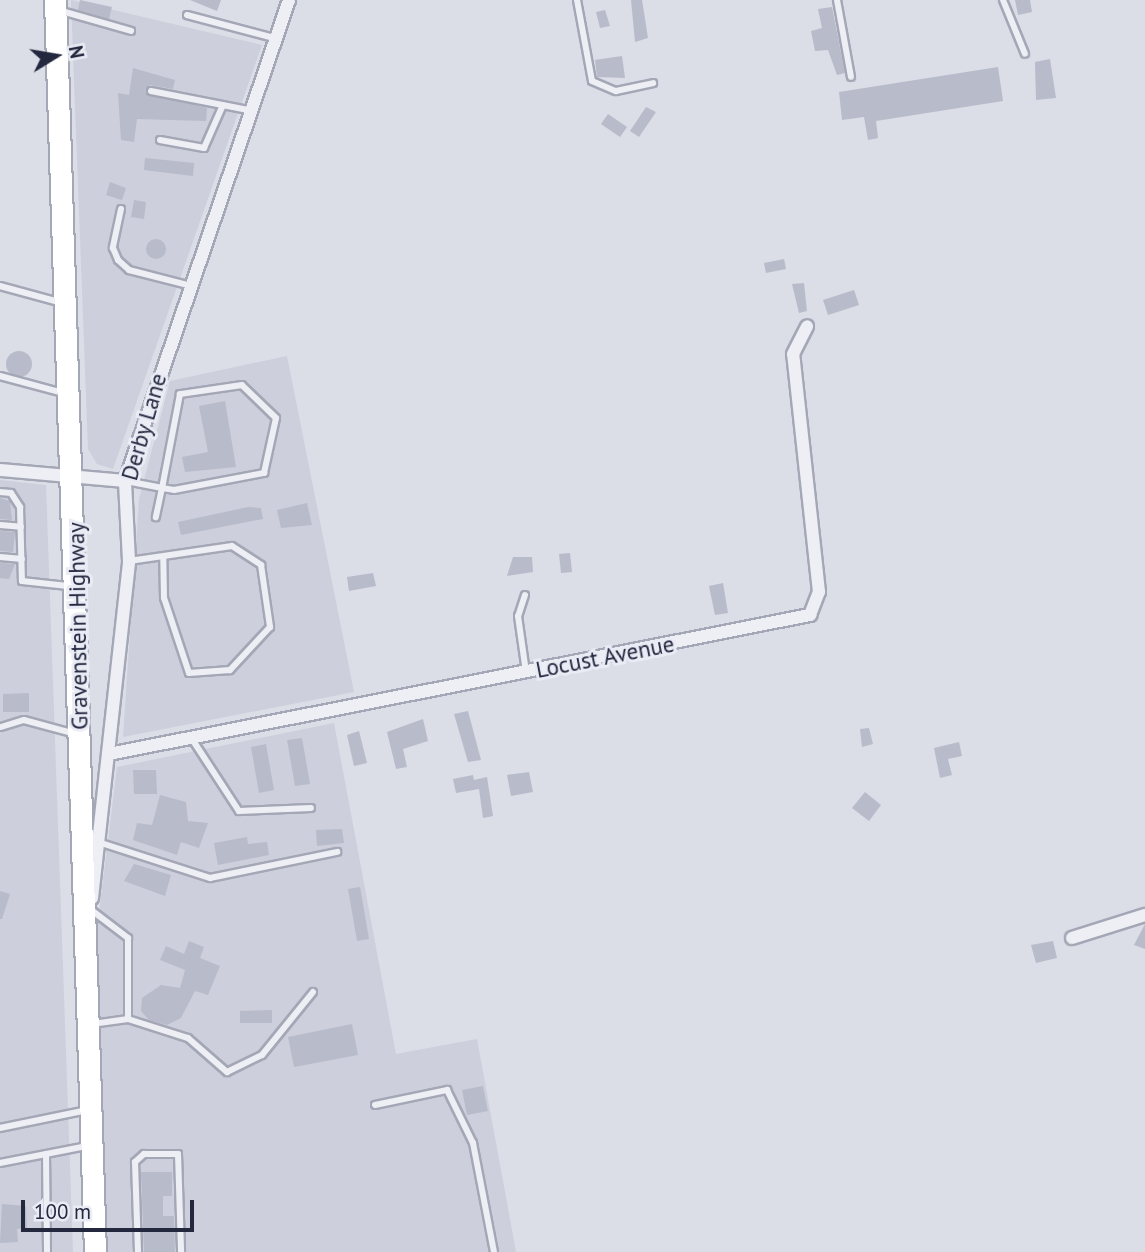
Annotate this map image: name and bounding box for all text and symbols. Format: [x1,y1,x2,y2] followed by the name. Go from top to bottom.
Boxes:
[21,21,91,91] north arrow
[64,44,90,60] text: N
[115,370,173,484] street label: Derby Lane
[62,522,94,730] street label: Gravenstein Highway
[533,630,677,684] street label: Locust Avenue
[24,1186,198,1230] scale bar
[34,1198,91,1225] text: 100 m

